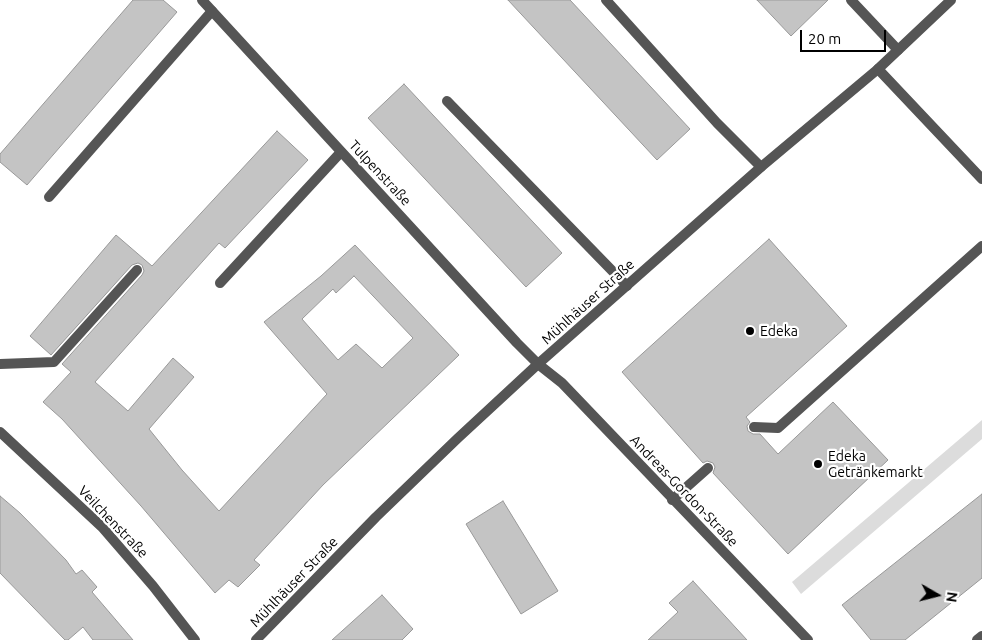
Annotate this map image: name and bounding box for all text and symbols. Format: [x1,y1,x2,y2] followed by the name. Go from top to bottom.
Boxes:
[802,20,888,52] scale bar
[808,30,841,47] text: 20 m
[345,137,415,209] street label: Tulpenstraße
[538,256,638,348] street label: Mühlhäuser Straße
[760,323,798,339] place label: Edeka
[744,325,756,337] marker: Edeka
[626,432,742,550] street label: Andreas-Gordon-Straße
[828,448,923,481] place label: Edeka Getränkemarkt
[812,458,824,470] marker: Edeka Getränkemarkt
[74,482,152,562] street label: Veilchenstraße
[247,533,341,631] street label: Mühlhäuser Straße
[912,570,962,620] north arrow
[943,591,961,603] text: N

